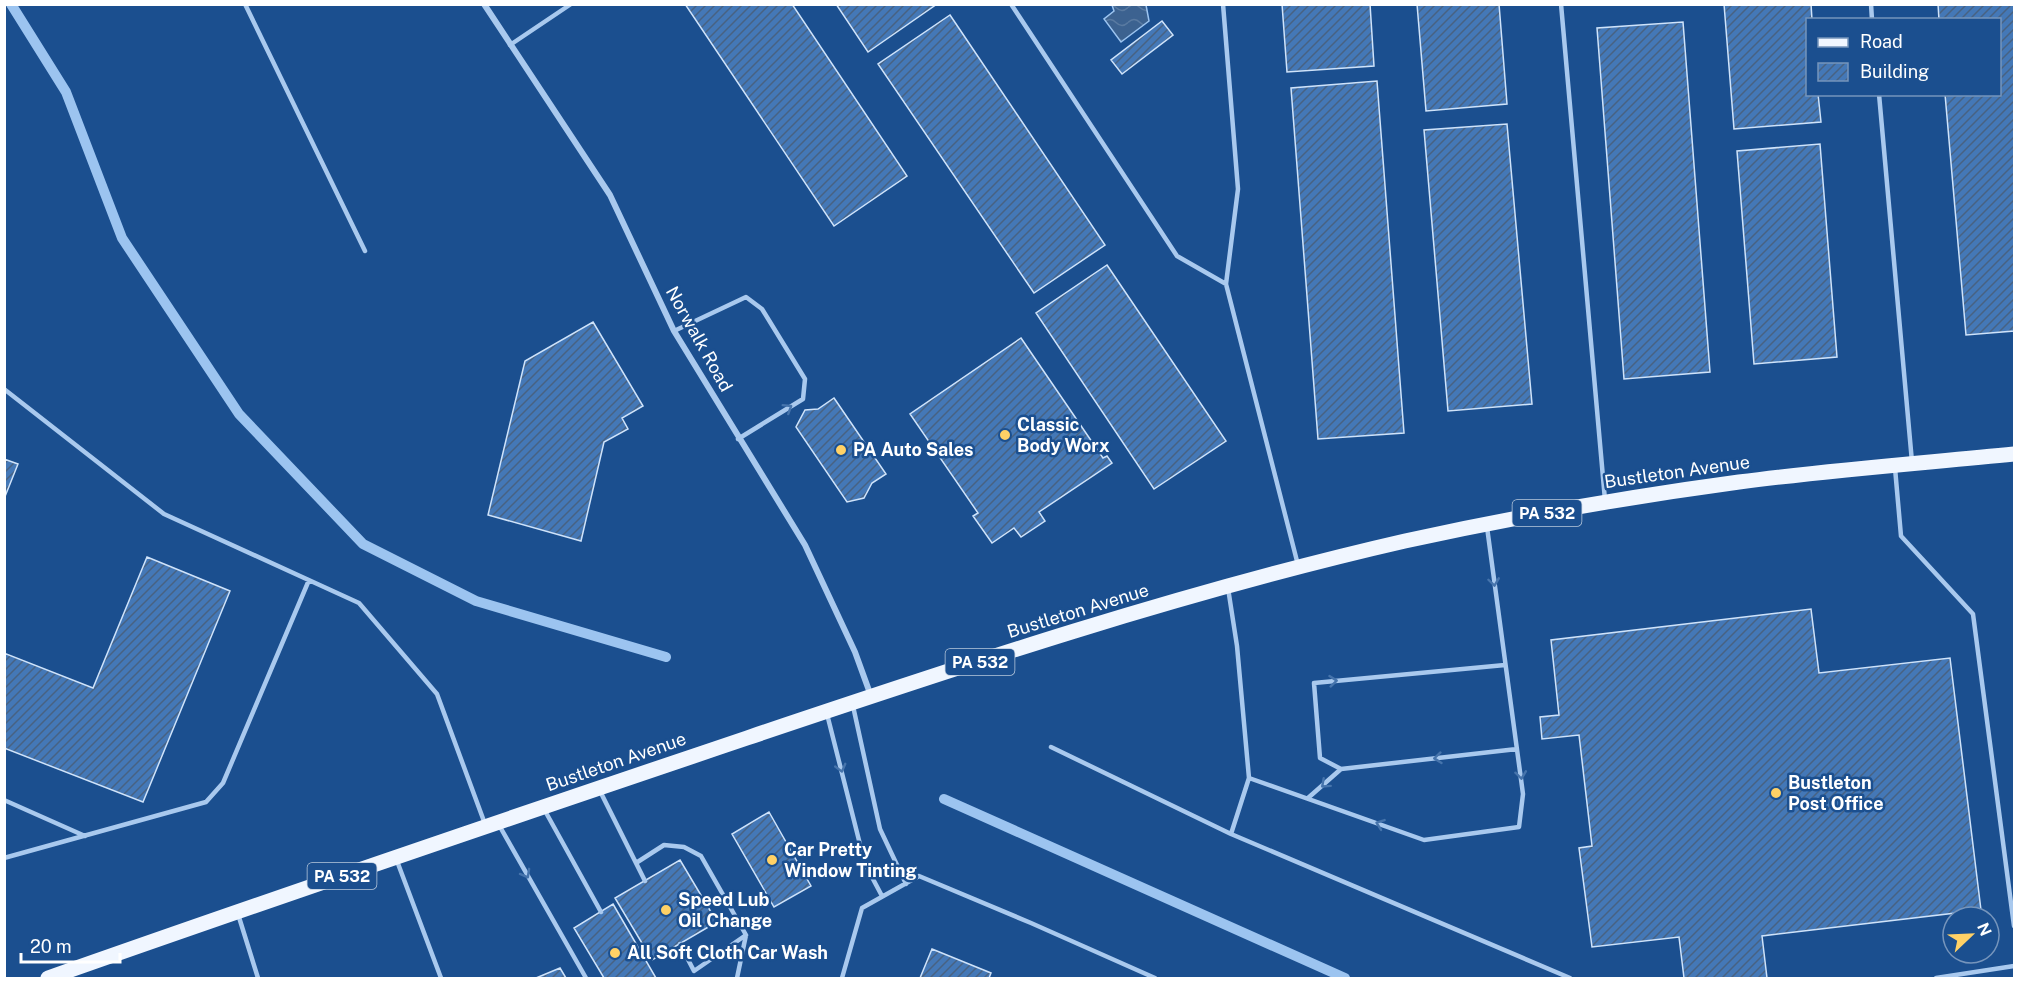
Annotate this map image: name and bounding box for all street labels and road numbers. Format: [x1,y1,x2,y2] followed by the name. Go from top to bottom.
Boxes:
[662,282,737,395] street label: Norwalk Road
[1603,451,1751,492] street label: Bustleton Avenue
[1512,500,1582,526] road number: PA 532
[1005,579,1151,642] street label: Bustleton Avenue
[946,649,1014,675] road number: PA 532
[543,728,689,795] street label: Bustleton Avenue
[308,863,376,889] road number: PA 532

